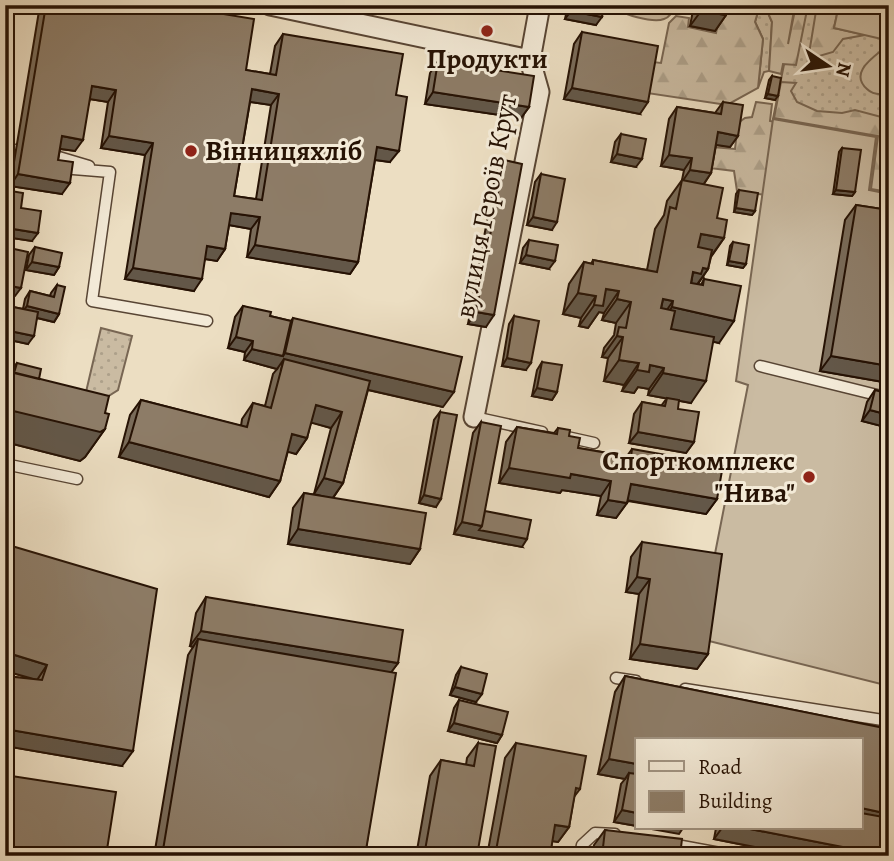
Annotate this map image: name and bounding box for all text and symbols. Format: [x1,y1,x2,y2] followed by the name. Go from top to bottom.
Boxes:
[479,23,495,39] marker: Продукти
[792,32,862,102] north arrow
[426,40,548,78] place label: Продукти
[829,60,858,79] text: N
[446,91,526,321] street label: вулиця Героїв Крут
[205,132,362,170] place label: Вінницяхліб
[183,143,199,159] marker: Вінницяхліб
[602,442,795,512] place label: Спорткомплекс "Нива"
[801,469,817,485] marker: Спорткомплекс "Нива"
[635,738,862,830] legend
[698,753,742,781] text: Road
[698,787,773,815] text: Building

